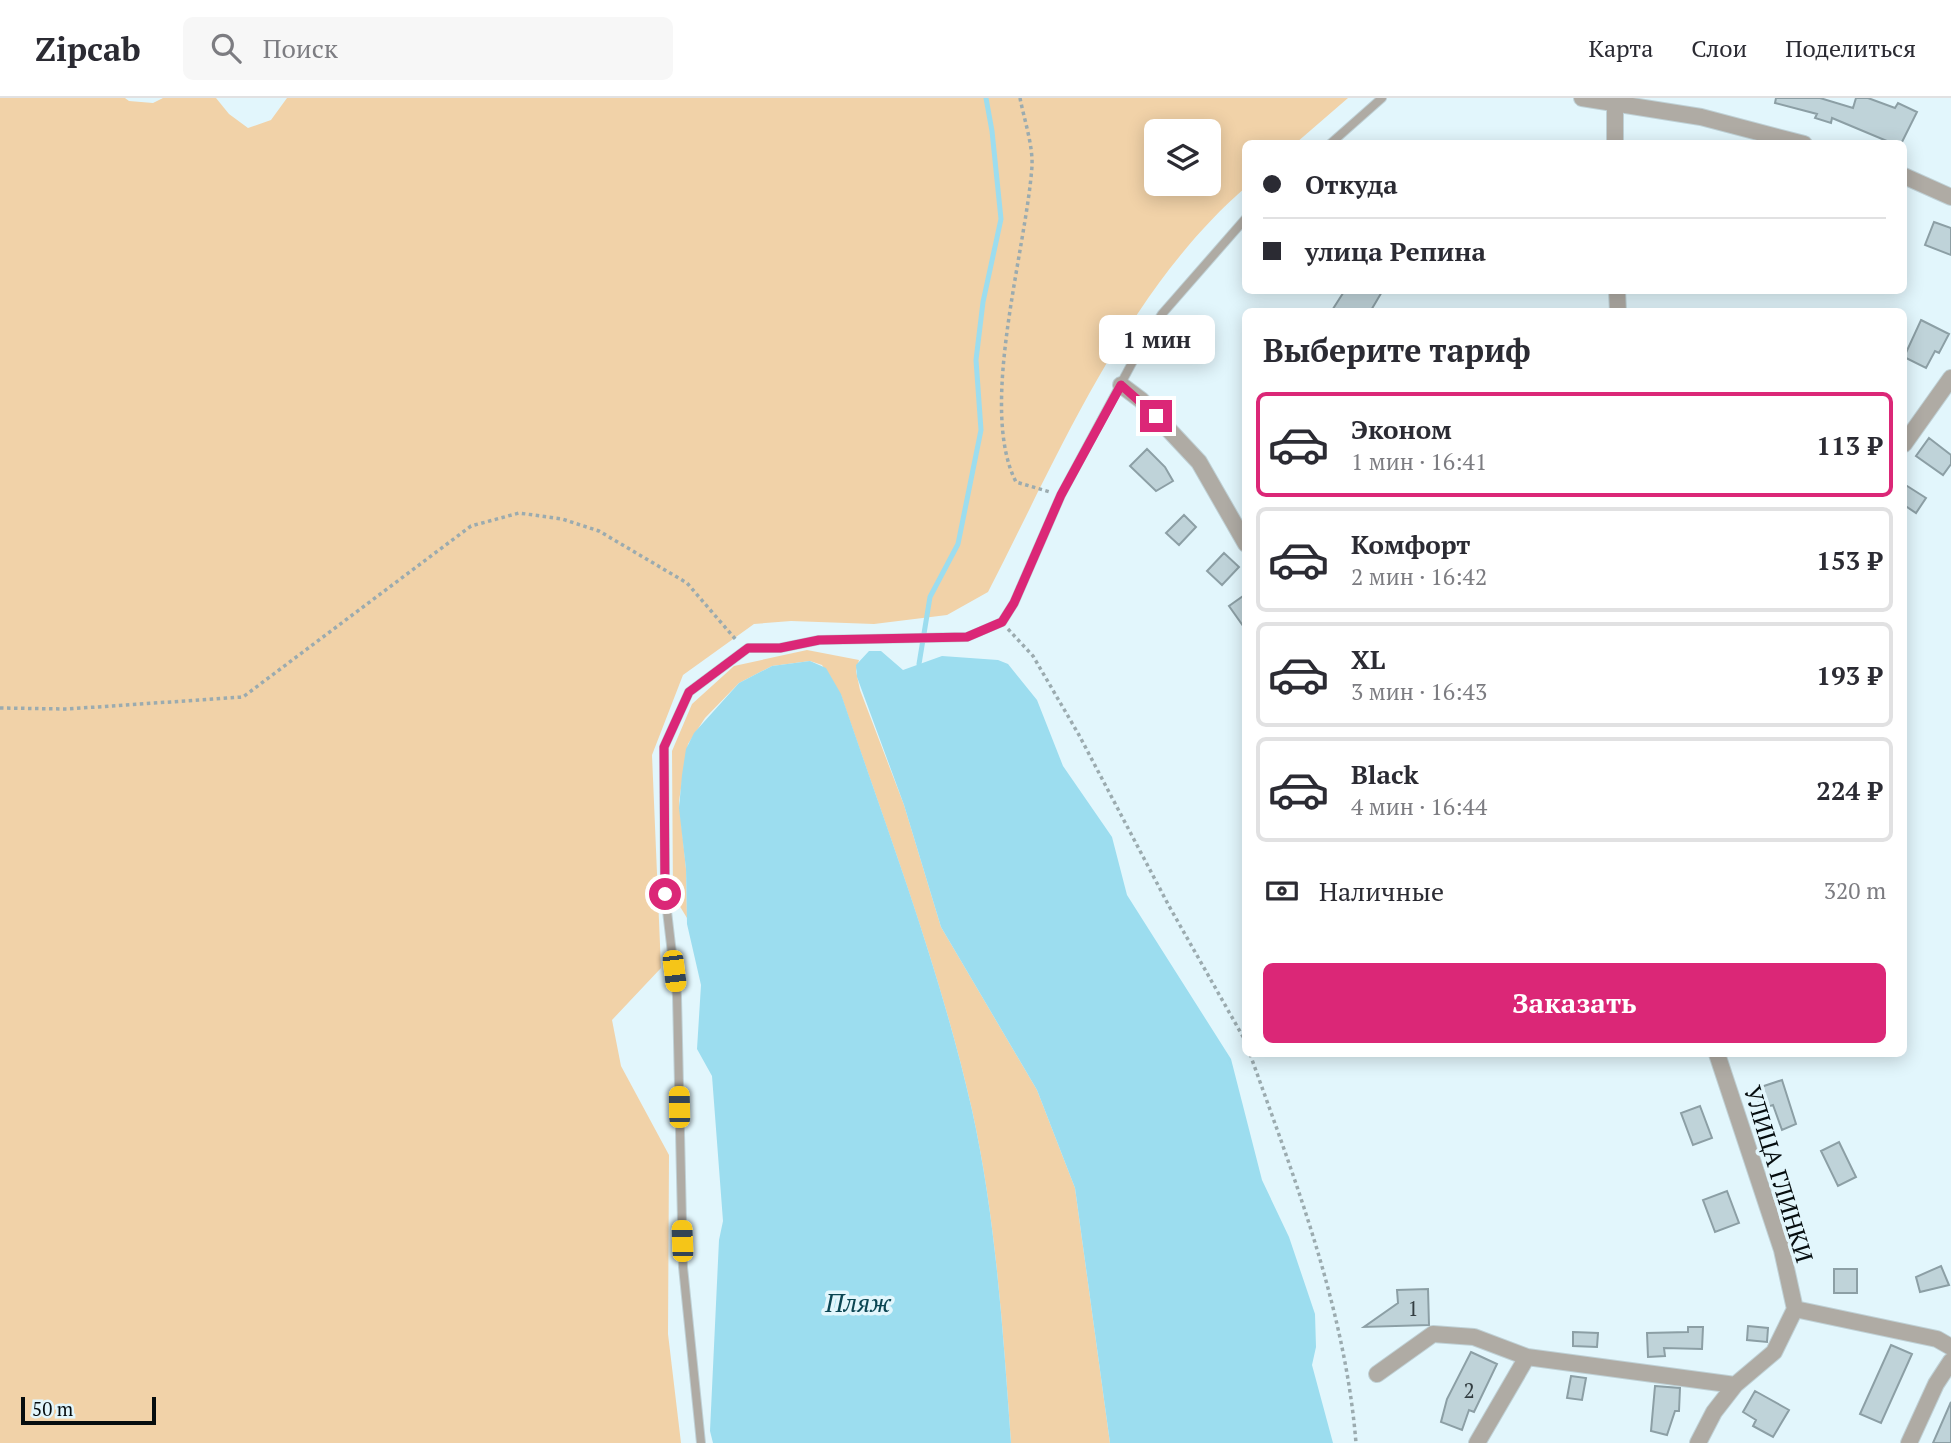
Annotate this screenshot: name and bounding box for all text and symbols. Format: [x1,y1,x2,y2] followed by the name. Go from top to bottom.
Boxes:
[183,17,673,80] search box
[35,27,141,70] text: Zipcab
[207,29,245,67] icon: search
[263,31,338,65] text: Поиск
[1588,32,1653,64] text: Карта
[1691,32,1747,64] text: Слои
[1785,32,1916,64] text: Поделиться
[1144,119,1221,196] map controls
[1144,119,1221,196] button: layers
[1305,167,1398,201] text: Откуда
[1305,234,1486,268] text: улица Репина
[1098,314,1214,364] callout: 1 мин
[1123,324,1191,355] text: 1 мин
[1263,329,1531,371] text: Выберите тариф
[1140,400,1172,432] route end
[1351,412,1452,446] text: Эконом
[1267,413,1330,476] icon: car
[1816,428,1882,462] text: 113 ₽
[1351,446,1487,477] text: 1 мин · 16:41
[1351,527,1470,561] text: Комфорт
[1267,528,1330,591] icon: car
[1816,543,1882,577] text: 153 ₽
[1351,561,1487,592] text: 2 мин · 16:42
[1351,642,1385,676] text: XL
[1267,643,1330,706] icon: car
[1816,658,1882,692] text: 193 ₽
[1351,676,1487,707] text: 3 мин · 16:43
[1351,757,1419,791] text: Black
[1267,758,1330,821] icon: car
[1816,773,1882,807] text: 224 ₽
[1351,791,1487,822] text: 4 мин · 16:44
[1263,872,1301,910] icon: cash
[1319,874,1444,908] text: Наличные
[1824,875,1886,906] text: 320 m
[649,878,681,910] route start
[662,949,687,993] car
[1263,963,1886,1043] button: Заказать
[1737,1082,1821,1267] street label: УЛИЦА ГЛИНКИ
[669,1086,690,1128] car
[671,1220,694,1262] car
[824,1285,892,1319] water label: Пляж
[1407,1294,1419,1322] house number: 1
[1463,1376,1475,1404] house number: 2
[21,1394,156,1426] scale bar
[32,1396,73,1421] text: 50 m

